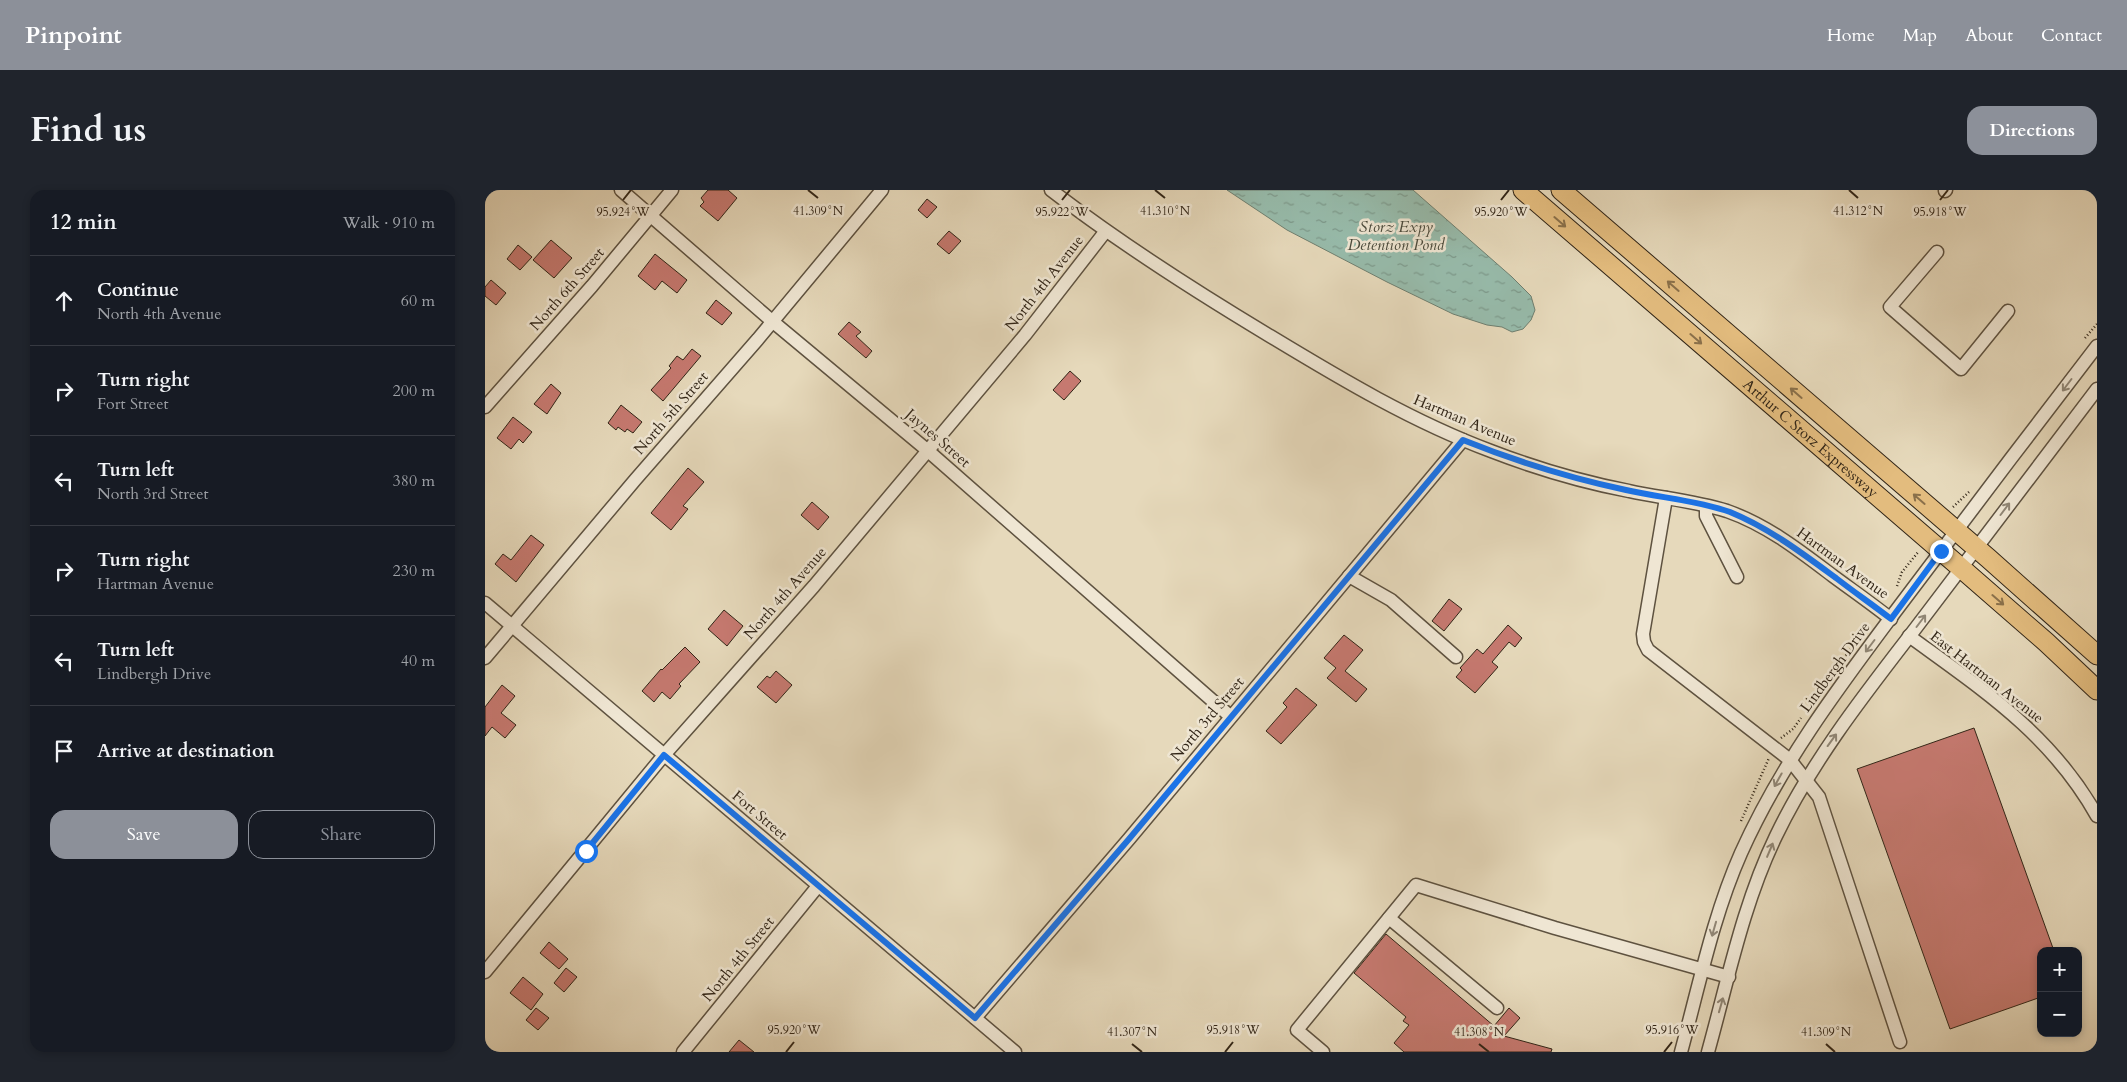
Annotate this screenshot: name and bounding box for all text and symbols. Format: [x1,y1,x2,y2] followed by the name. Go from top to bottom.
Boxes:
[25,19,122,52] text: Pinpoint
[1827,23,1875,48] text: Home
[1903,23,1937,48] text: Map
[1965,23,2013,48] text: About
[2041,23,2102,48] text: Contact
[30,106,146,154] text: Find us
[1967,106,2097,155] button: Directions
[793,203,844,219] text: 41.309°N
[1140,203,1191,219] text: 41.310°N
[1833,203,1884,219] text: 41.312°N
[596,204,650,220] text: 95.924°W
[1035,204,1089,220] text: 95.922°W
[1474,204,1528,220] text: 95.920°W
[1913,204,1967,220] text: 95.918°W
[50,208,117,237] text: 12 min
[343,212,435,234] text: Walk · 910 m
[1347,216,1446,256] water label: Storz Expy Detention Pond
[1553,216,1566,227] one-way arrow
[1000,231,1088,335] street label: North 4th Avenue
[525,243,609,335] street label: North 6th Street
[97,277,179,303] text: Continue
[1666,281,1679,292] one-way arrow
[50,287,78,315] icon: ahead
[401,290,435,312] text: 60 m
[97,303,221,325] text: North 4th Avenue
[1689,333,1702,344] one-way arrow
[97,367,189,393] text: Turn right
[629,367,713,459] street label: North 5th Street
[1739,374,1883,502] street label: Arthur C Storz Expressway
[50,377,78,405] icon: right
[2062,378,2073,391] one-way arrow
[393,380,435,402] text: 200 m
[1789,387,1802,398] one-way arrow
[1411,389,1520,451] street label: Hartman Avenue
[97,393,168,415] text: Fort Street
[900,403,975,472] street label: Jaynes Street
[97,457,174,483] text: Turn left
[50,467,78,495] icon: left
[393,470,435,492] text: 380 m
[97,483,209,505] text: North 3rd Street
[1913,493,1926,504] one-way arrow
[2000,503,2011,516] one-way arrow
[1793,523,1893,603] street label: Hartman Avenue
[1930,540,1953,563] route end
[739,542,831,644] street label: North 4th Avenue
[97,547,189,573] text: Turn right
[50,557,78,585] icon: right
[393,560,435,582] text: 230 m
[97,573,214,595] text: Hartman Avenue
[1991,594,2004,606] one-way arrow
[1915,615,1926,628] one-way arrow
[1795,618,1875,716] street label: Lindbergh Drive
[1926,626,2048,728] street label: East Hartman Avenue
[97,637,174,663] text: Turn left
[1865,639,1875,653] one-way arrow
[50,647,78,675] icon: left
[401,650,435,672] text: 40 m
[97,663,211,685] text: Lindbergh Drive
[1166,672,1248,766] street label: North 3rd Street
[1827,734,1838,747] one-way arrow
[50,737,78,765] icon: arrive
[97,738,274,764] text: Arrive at destination
[1773,772,1783,787] one-way arrow
[728,786,792,844] street label: Fort Street
[50,810,238,859] button: Save
[248,810,435,859] button: Share
[575,840,598,863] route start
[1765,843,1775,858] one-way arrow
[697,912,779,1006] street label: North 4th Street
[1709,920,1719,936] one-way arrow
[2037,947,2082,1037] map controls
[2037,947,2082,992] button: +
[2037,992,2082,1037] button: −
[1716,997,1726,1013] one-way arrow
[767,1022,821,1038] text: 95.920°W
[1206,1022,1260,1038] text: 95.918°W
[1645,1022,1699,1038] text: 95.916°W
[1107,1024,1158,1040] text: 41.307°N
[1454,1024,1505,1040] text: 41.308°N
[1801,1024,1852,1040] text: 41.309°N

